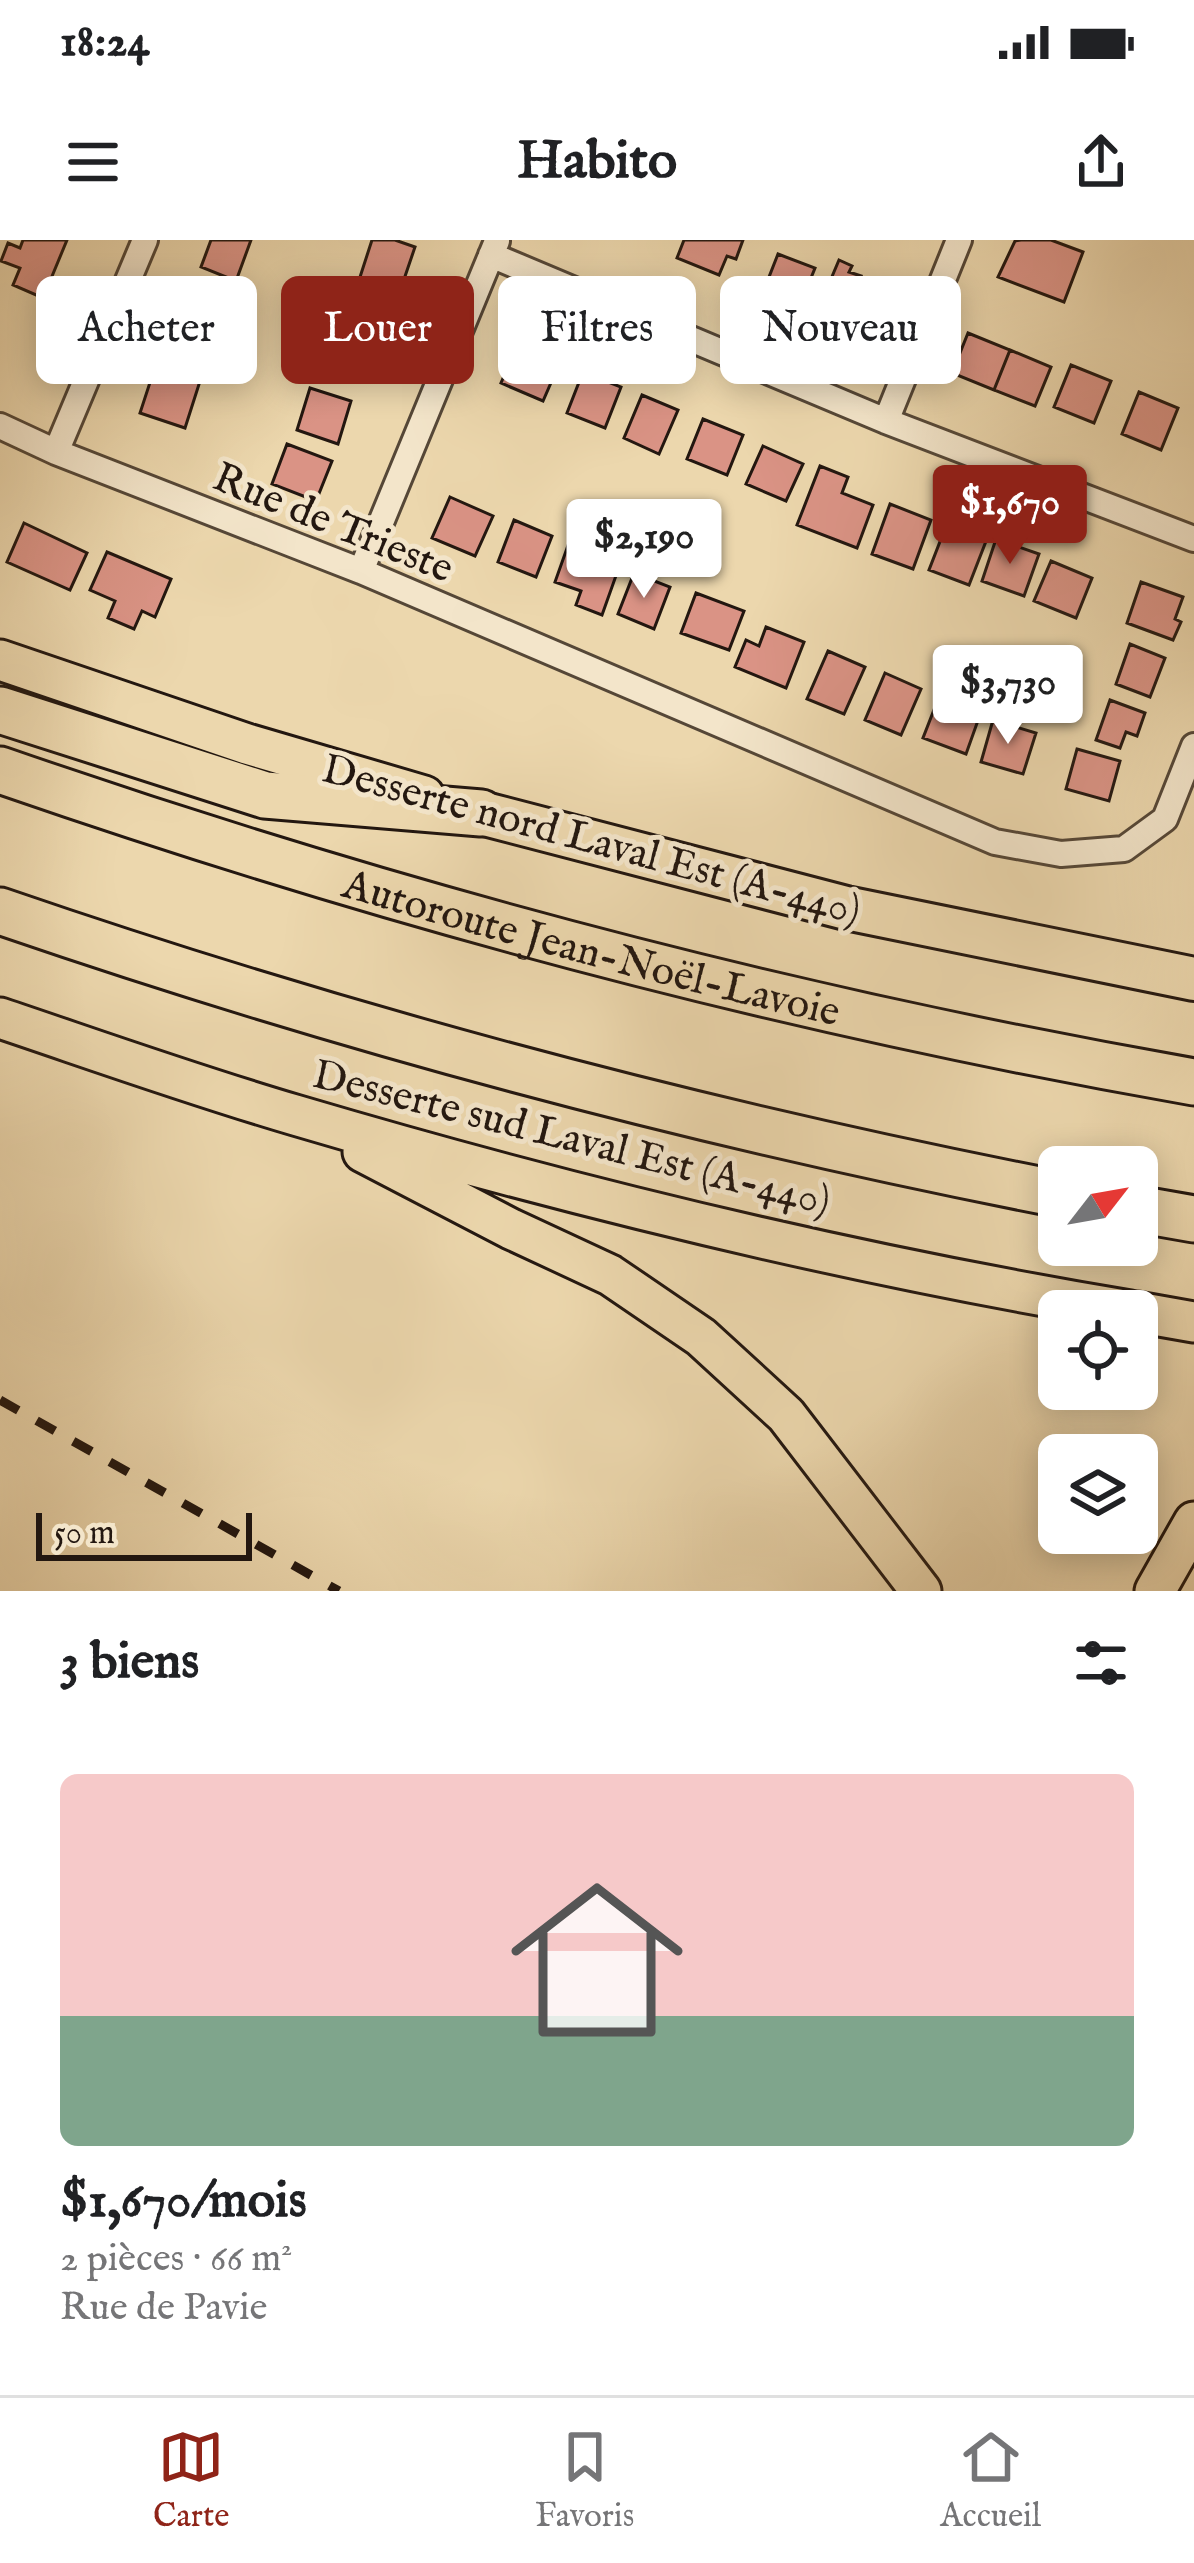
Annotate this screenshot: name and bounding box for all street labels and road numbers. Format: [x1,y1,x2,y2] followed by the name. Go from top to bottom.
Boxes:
[205,452,461,596] street label: Rue de Trieste
[316,744,866,939] street label: Desserte nord Laval Est (A-440)
[335,859,845,1040] street label: Autoroute Jean-Noël-Lavoie
[307,1049,836,1229] street label: Desserte sud Laval Est (A-440)

